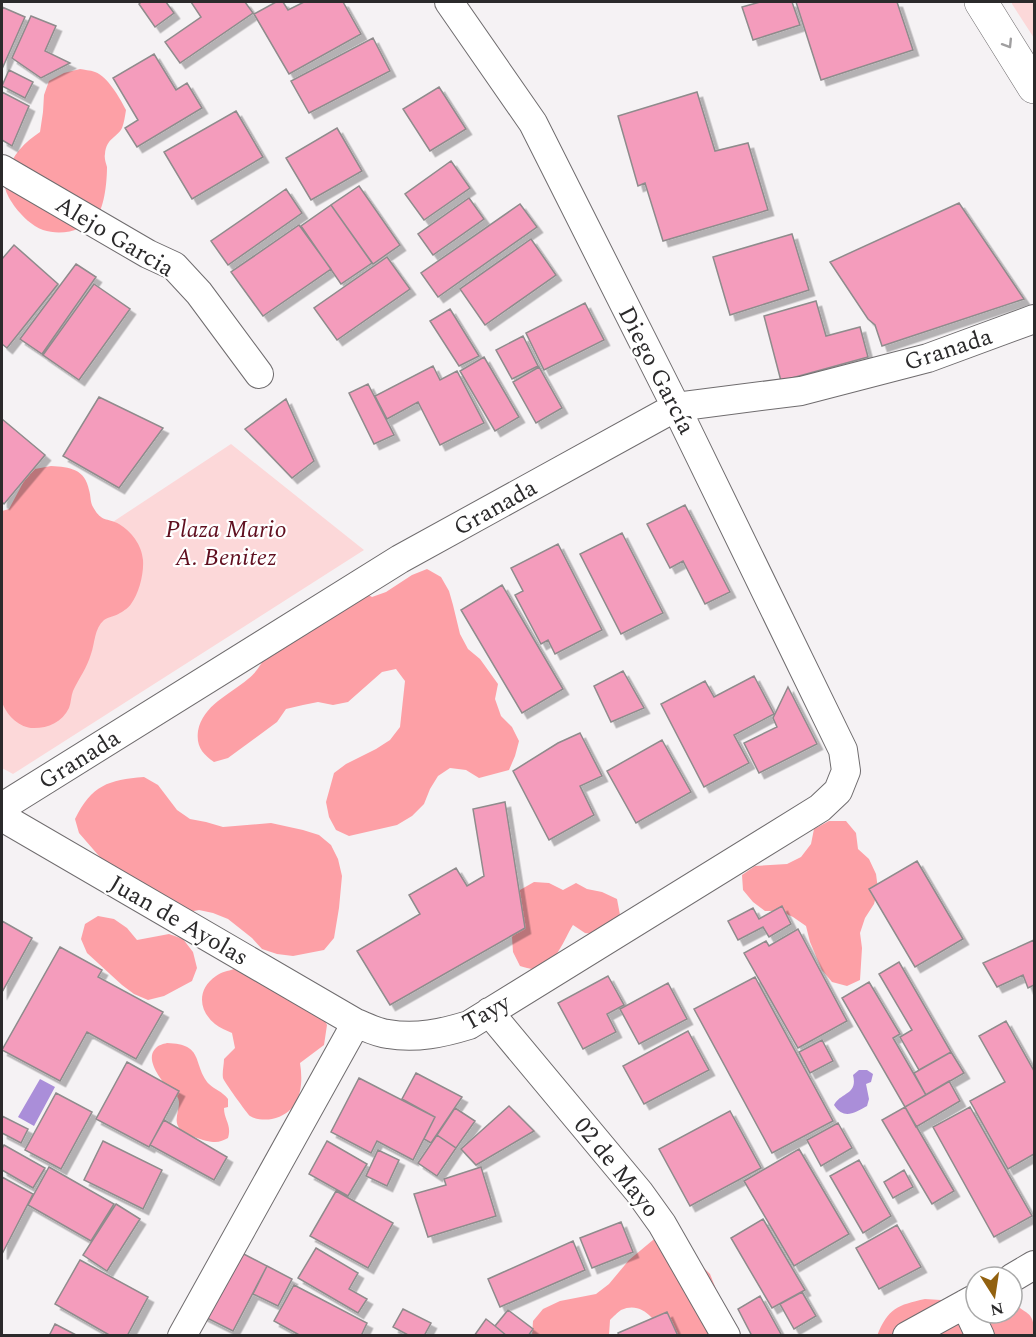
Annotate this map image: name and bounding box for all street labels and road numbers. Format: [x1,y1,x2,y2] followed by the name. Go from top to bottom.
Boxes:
[48,187,181,287] street label: Alejo Garcia
[608,300,704,441] street label: Diego García
[900,319,997,381] street label: Granada
[447,470,544,546] street label: Granada
[32,720,128,799] street label: Granada
[102,866,255,975] street label: Juan de Ayolas
[456,984,518,1041] street label: Tayy
[564,1110,668,1226] street label: 02 de Mayo

